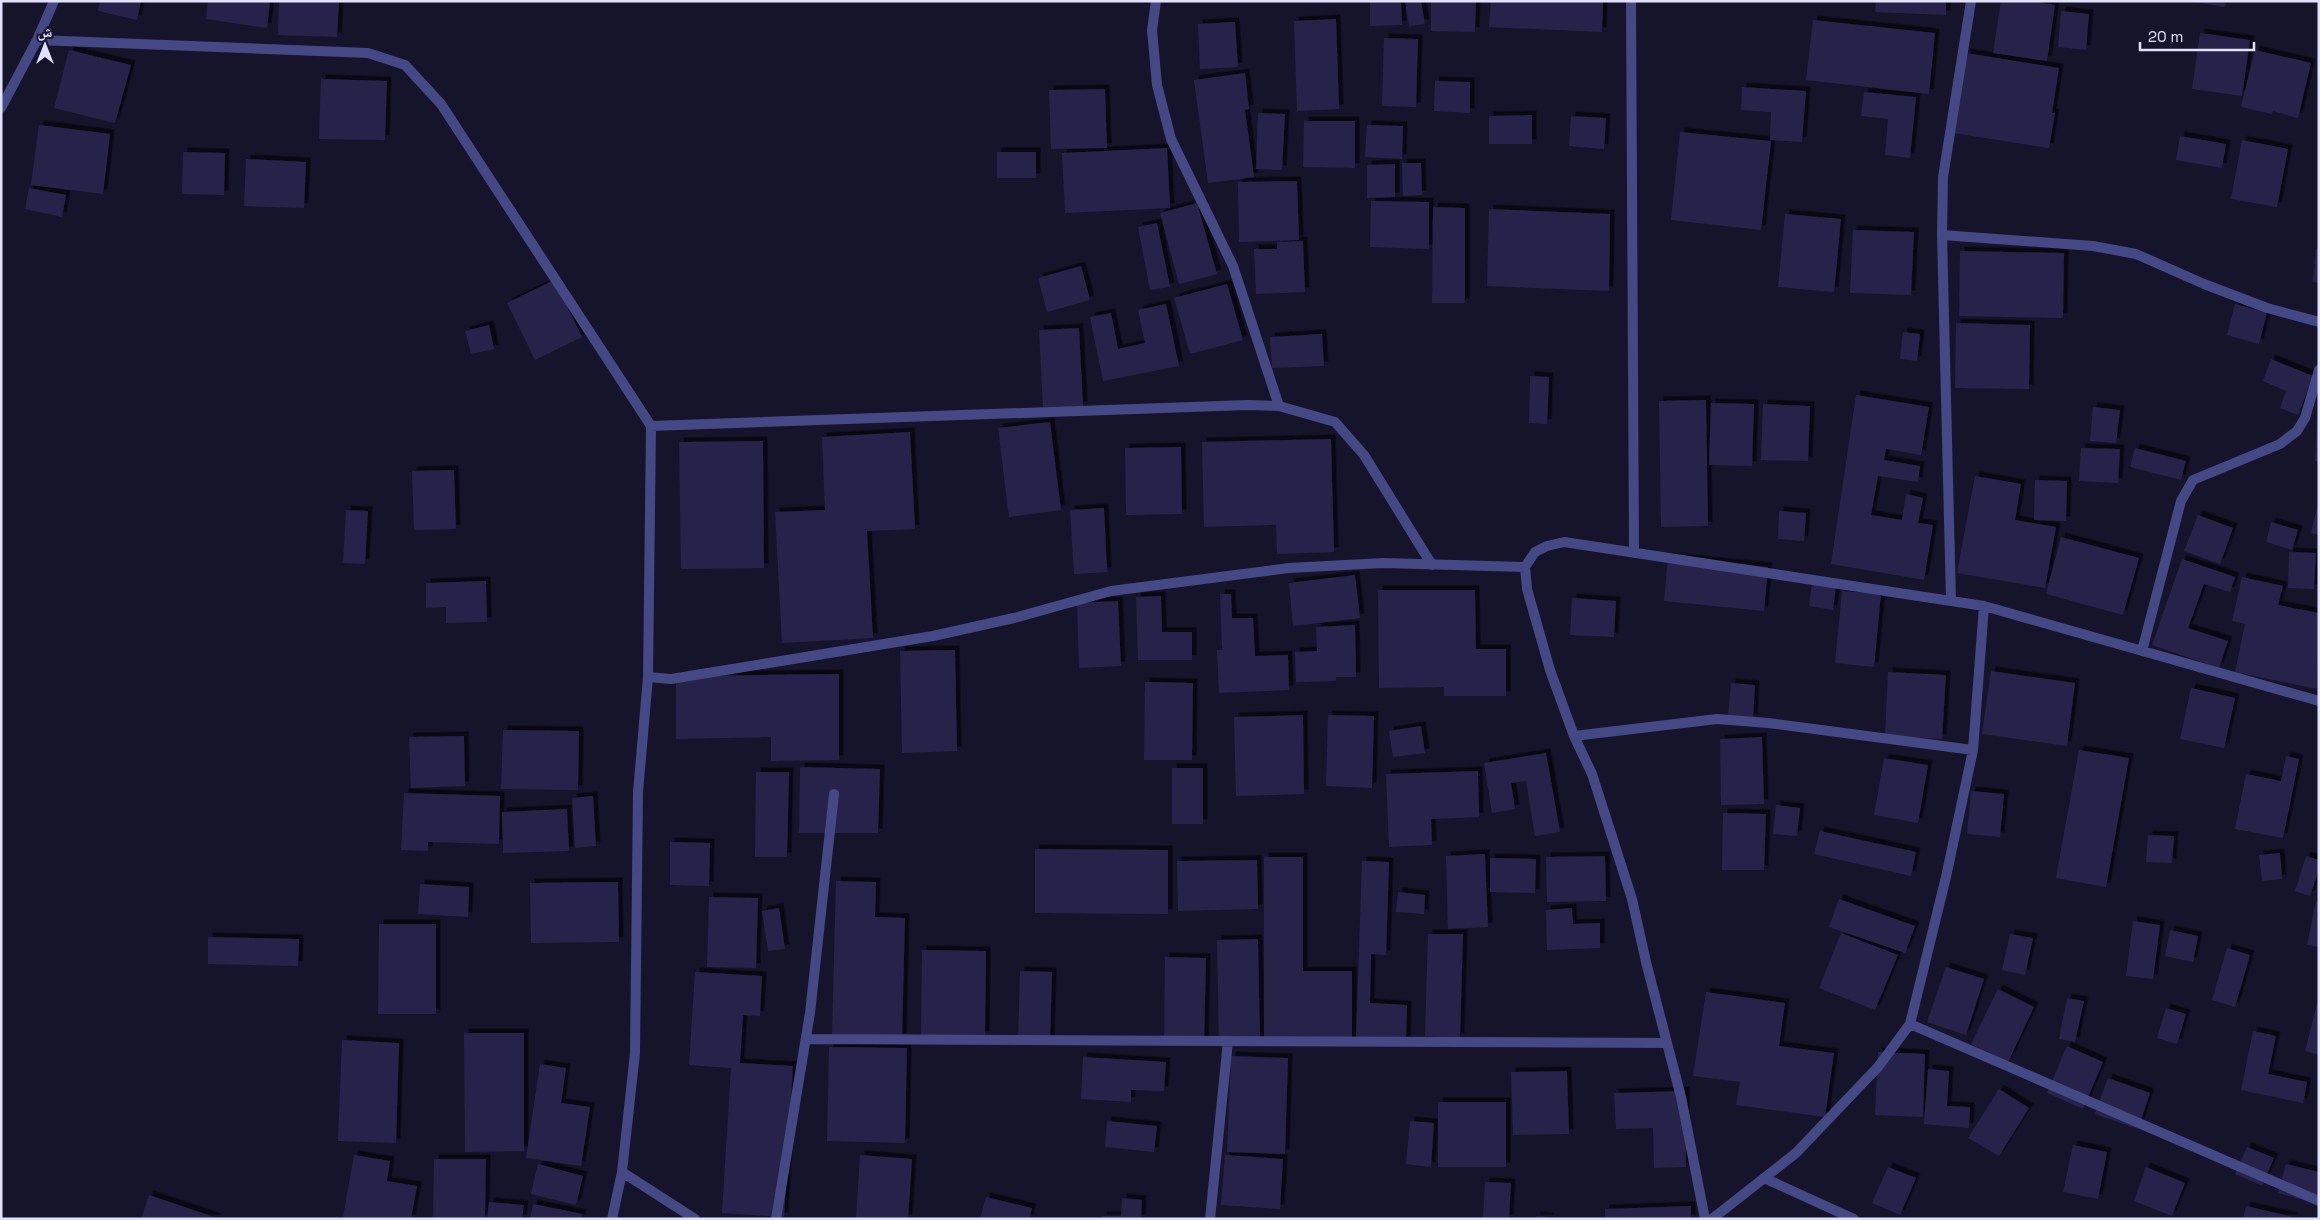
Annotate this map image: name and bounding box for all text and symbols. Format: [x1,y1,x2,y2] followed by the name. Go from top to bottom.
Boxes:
[20,20,70,70] north arrow
[2140,20,2254,52] scale bar
[38,23,53,41] text: ش
[2148,27,2183,46] text: 20 m

